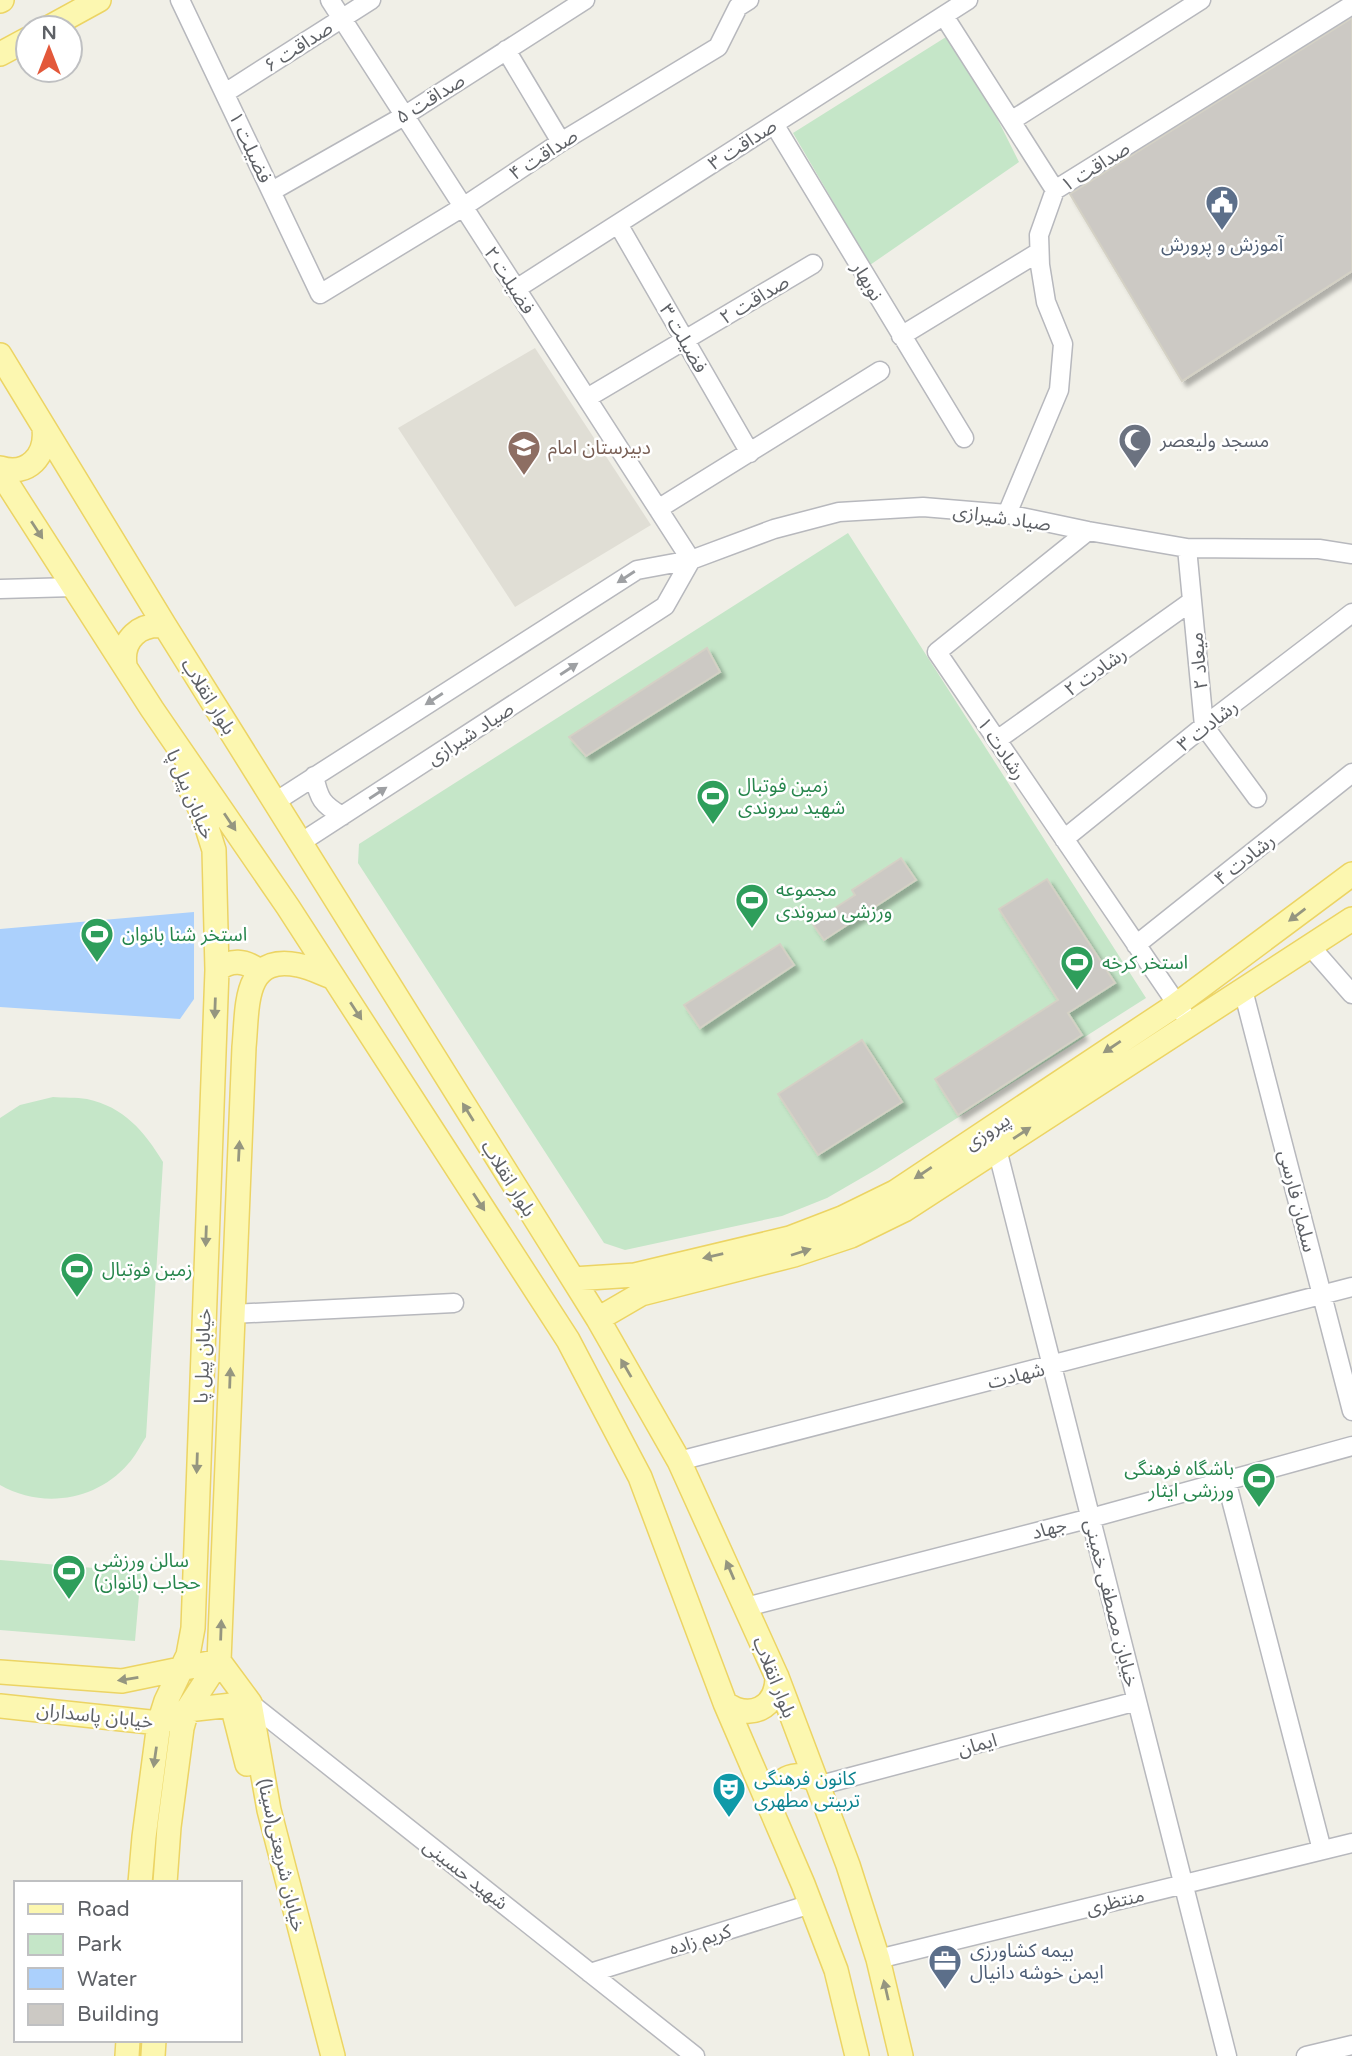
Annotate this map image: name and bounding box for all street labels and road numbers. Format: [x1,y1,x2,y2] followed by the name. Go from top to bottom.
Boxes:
[260,17,337,77] street label: صداقت ۶
[392,69,469,129] street label: صداقت ۵
[224,108,276,186] street label: فضیلت ۱
[704,115,781,175] street label: صداقت ۳
[505,125,582,185] street label: صداقت ۴
[1057,137,1134,197] street label: صداقت ۱
[479,243,539,318] street label: فضیلت ۲
[847,257,887,305] street label: نوبهار
[716,271,793,329] street label: صداقت ۲
[655,300,712,377] street label: فضیلت ۳
[951,500,1052,536] street label: صیاد شیرازی
[1186,631,1212,690] street label: میعاد ۲
[1060,643,1131,701] street label: رشادت ۲
[176,654,240,739] street label: بلوار انقلاب
[1173,695,1242,756] street label: رشادت ۳
[423,698,518,770] street label: صیاد شیرازی
[972,713,1030,784] street label: رشادت ۱
[160,746,219,843] street label: خیابان پیل پا
[1210,829,1279,890] street label: رشادت ۴
[961,1109,1015,1156] street label: پیروزی
[476,1136,540,1221] street label: بلوار انقلاب
[1274,1148,1320,1255] street label: سلمان فارسی
[190,1308,217,1404] street label: خیابان پیل پا
[985,1358,1047,1394] street label: شهادت
[1029,1514,1069,1544] street label: جهاد
[1080,1517,1143,1689] street label: خیابان مصطفی خمینی
[748,1634,800,1721] street label: بلوار انقلاب
[35,1699,154,1734] street label: خیابان پاسداران
[955,1729,999,1761] street label: ایمان
[253,1776,309,1934] street label: خیابان شریعتی(سینا)
[419,1835,512,1915] street label: شهید حسینی
[1084,1884,1147,1920] street label: منتظری
[667,1920,736,1963] street label: کریم زاده

